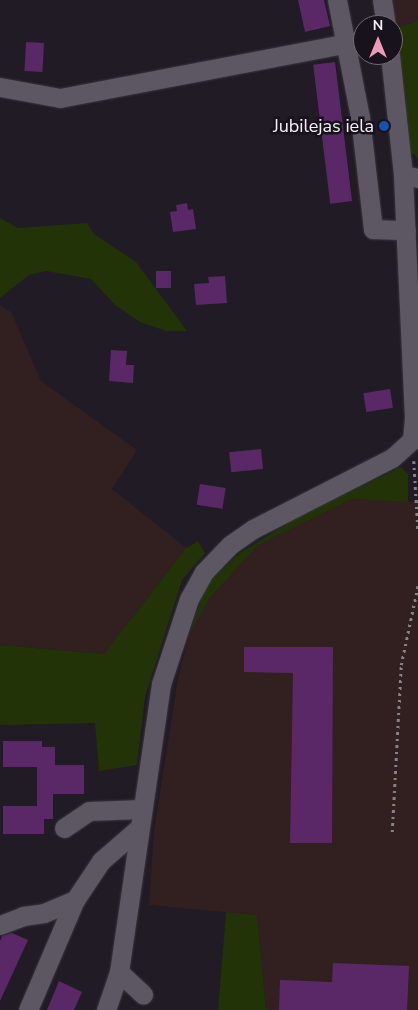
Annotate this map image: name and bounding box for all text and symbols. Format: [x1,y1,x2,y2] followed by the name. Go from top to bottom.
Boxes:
[353,15,403,65] north arrow
[373,16,383,35] text: N
[273,115,374,137] place label: Jubilejas iela
[378,120,390,132] marker: Jubilejas iela

